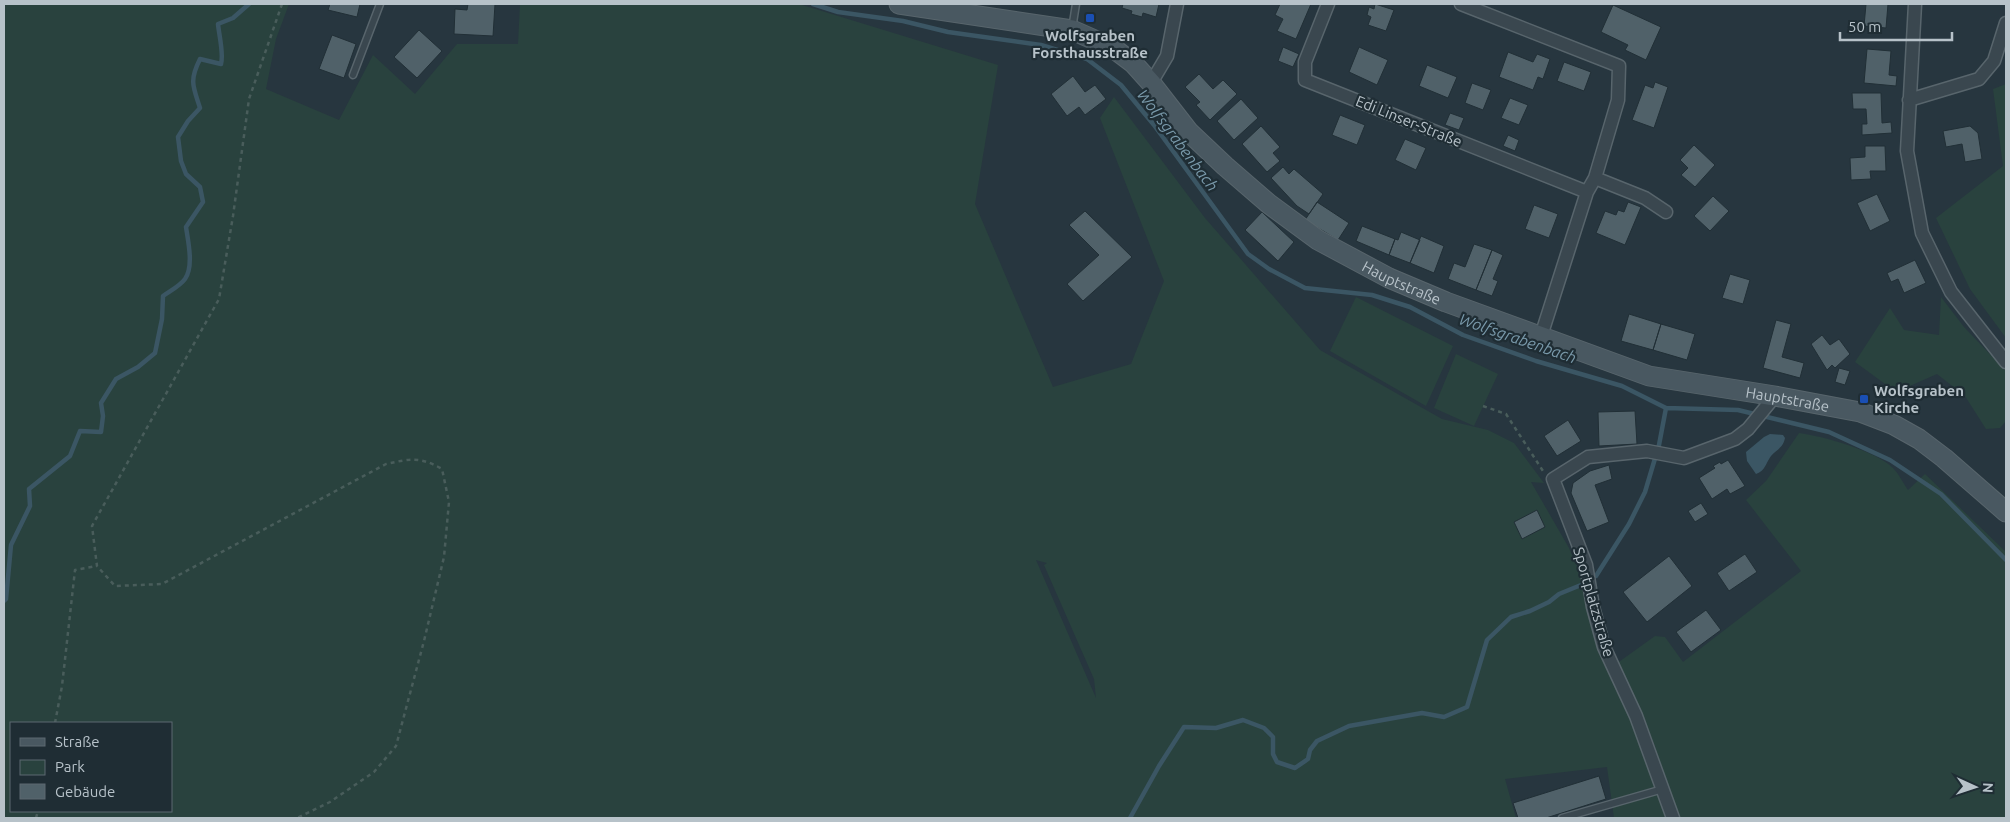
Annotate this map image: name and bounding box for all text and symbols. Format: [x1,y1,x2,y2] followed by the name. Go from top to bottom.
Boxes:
[1840,10,1952,42] scale bar
[1084,12,1096,24] marker: Wolfsgraben Forsthausstraße
[1848,18,1881,35] text: 50 m
[1032,27,1148,61] place label: Wolfsgraben Forsthausstraße
[1134,86,1222,194] water label: Wolfsgrabenbach
[1353,92,1465,150] street label: Edi Linser-Straße
[1359,257,1444,307] street label: Hauptstraße
[1457,310,1579,366] water label: Wolfsgrabenbach
[1874,382,1964,416] place label: Wolfsgraben Kirche
[1745,383,1831,415] street label: Hauptstraße
[1858,393,1870,405] marker: Wolfsgraben Kirche
[1570,545,1618,659] street label: Sportplatzstraße
[10,722,172,812] legend
[55,733,99,750] text: Straße
[55,758,85,775] text: Park
[1950,762,2000,812] north arrow
[1980,782,1996,793] text: N
[55,783,115,800] text: Gebäude

